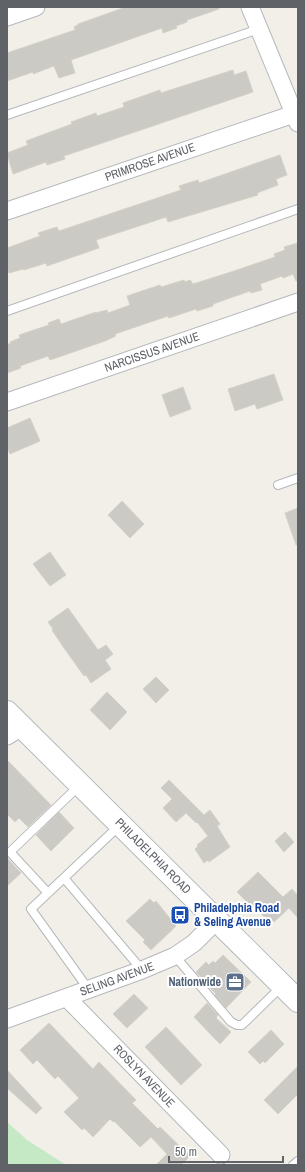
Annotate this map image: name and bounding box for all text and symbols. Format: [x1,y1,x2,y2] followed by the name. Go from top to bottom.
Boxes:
[103,139,197,185] street label: PRIMROSE AVENUE
[102,328,202,376] street label: NARCISSUS AVENUE
[112,815,194,897] street label: PHILADELPHIA ROAD
[194,900,279,930] place label: Philadelphia Road & Seling Avenue
[169,904,191,926] bus stop icon: Philadelphia Road & Seling Avenue
[78,958,156,1000] street label: SELING AVENUE
[224,971,246,993] office icon: Nationwide
[169,974,222,990] place label: Nationwide
[110,1041,178,1111] street label: ROSLYN AVENUE
[169,1138,283,1164] scale bar
[175,1144,197,1160] text: 50 m

